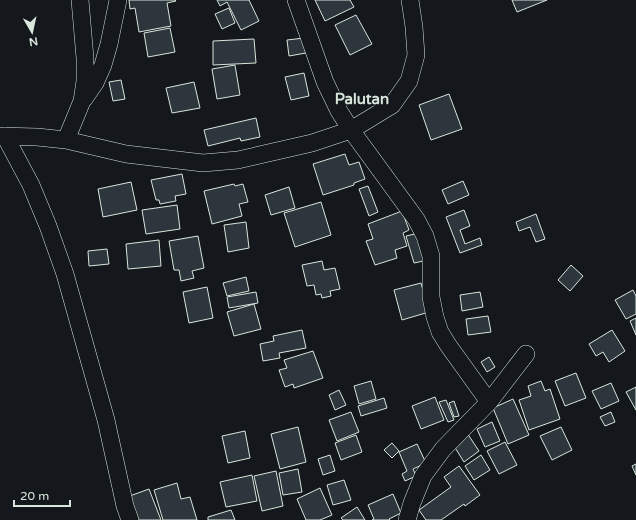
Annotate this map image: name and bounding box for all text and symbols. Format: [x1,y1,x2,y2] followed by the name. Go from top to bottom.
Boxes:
[12,12,52,52] north arrow
[28,34,39,48] text: N
[335,90,389,108] district label: Palutan
[14,482,70,508] scale bar
[20,489,49,503] text: 20 m

